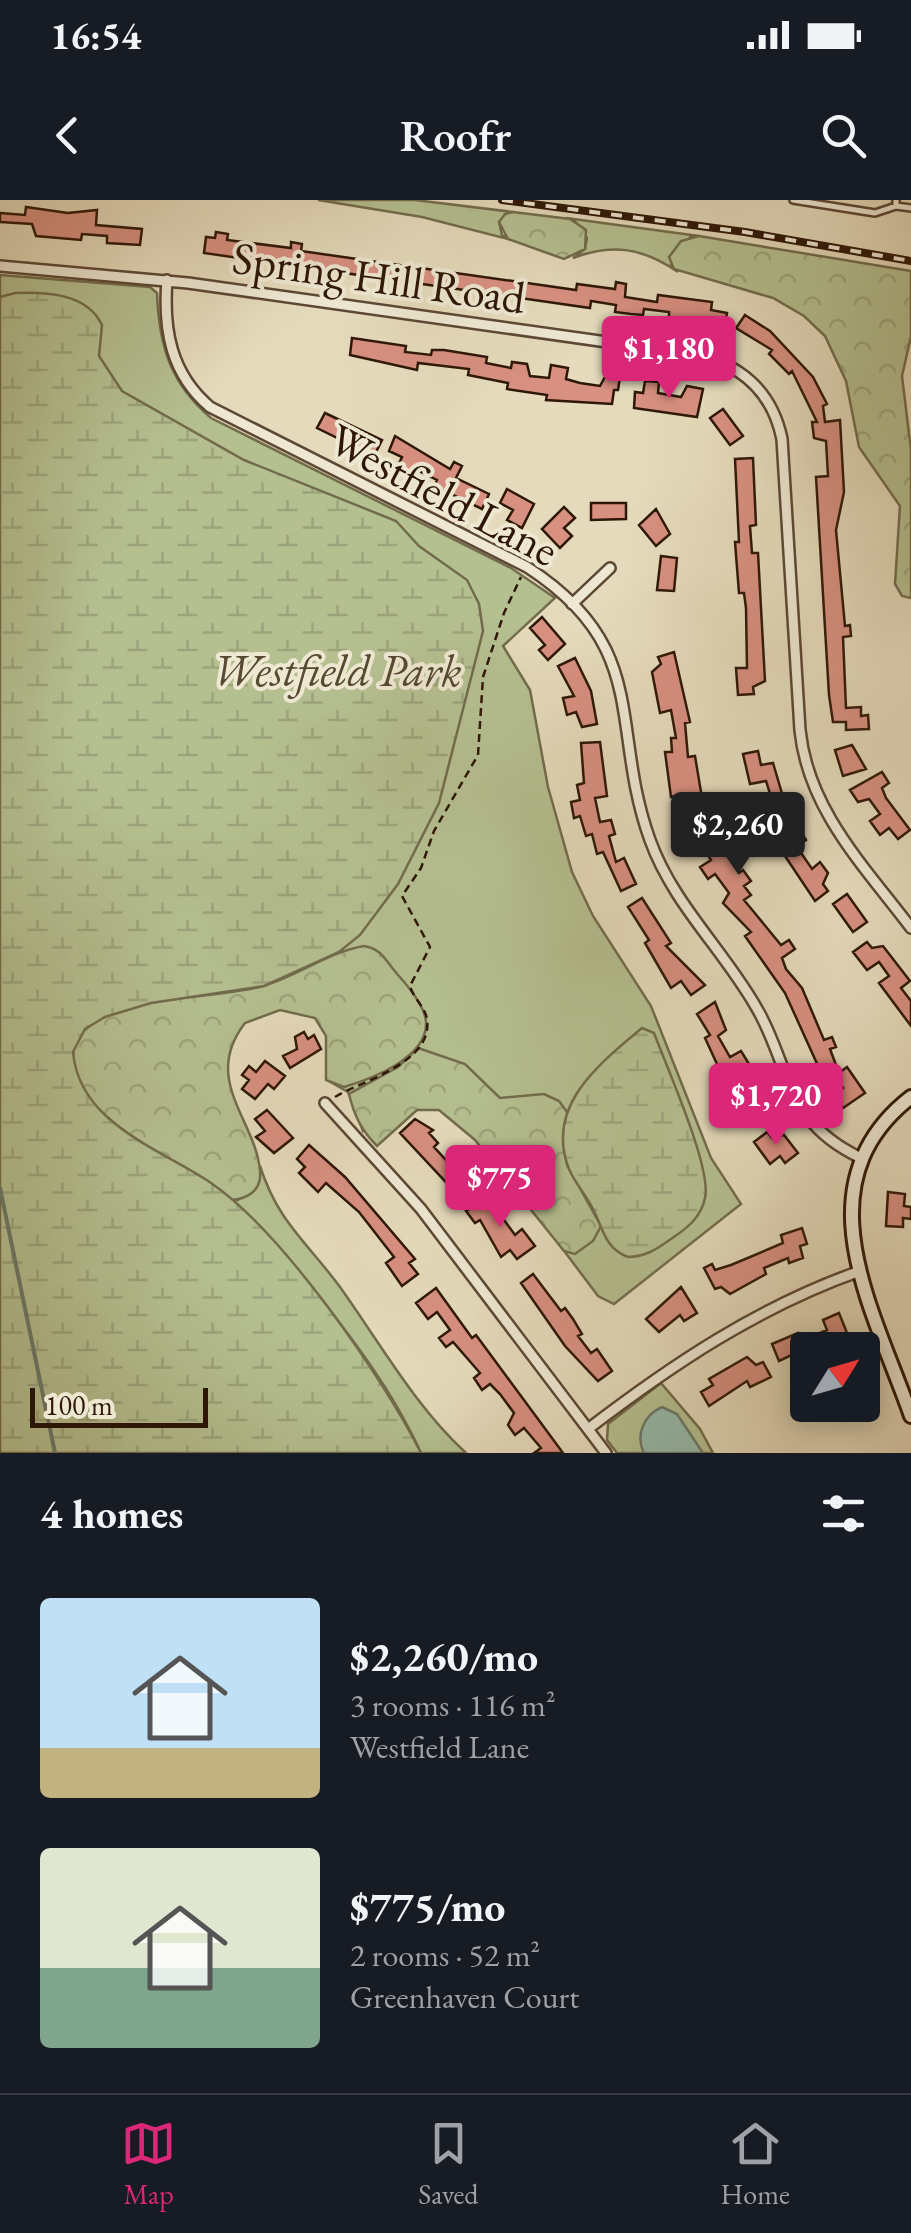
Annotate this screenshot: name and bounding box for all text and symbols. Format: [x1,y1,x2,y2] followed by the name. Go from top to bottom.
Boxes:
[50,11,141,60] text: 16:54
[400,106,511,164] text: Roofr
[40,108,95,163] icon: back
[816,108,871,163] icon: search
[229,228,529,326] street label: Spring Hill Road
[588,316,750,401] pin: $1,180
[624,327,714,369] text: $1,180
[319,409,569,579] street label: Westfield Lane
[212,641,462,699] park label: Westfield Park
[657,792,819,877] pin: $2,260
[693,803,783,845] text: $2,260
[695,1063,857,1148] pin: $1,720
[731,1074,821,1116] text: $1,720
[441,1145,559,1230] pin: $775
[467,1156,533,1198] text: $775
[790,1332,880,1422] north arrow
[790,1332,880,1422] map controls
[30,1383,208,1428] scale bar
[45,1387,113,1423] text: 100 m
[40,1486,183,1541] text: 4 homes
[816,1486,871,1541] icon: filters
[350,1629,538,1684] text: $2,260/mo
[120,1638,240,1758] icon: home
[350,1684,556,1726] text: 3 rooms · 116 m²
[350,1726,529,1768] text: Westfield Lane
[350,1879,506,1934] text: $775/mo
[120,1888,240,2008] icon: home
[350,1934,540,1976] text: 2 rooms · 52 m²
[350,1976,579,2018] text: Greenhaven Court
[121,2116,176,2212] tab: Map
[418,2116,478,2212] tab: Saved
[721,2116,790,2212] tab: Home

